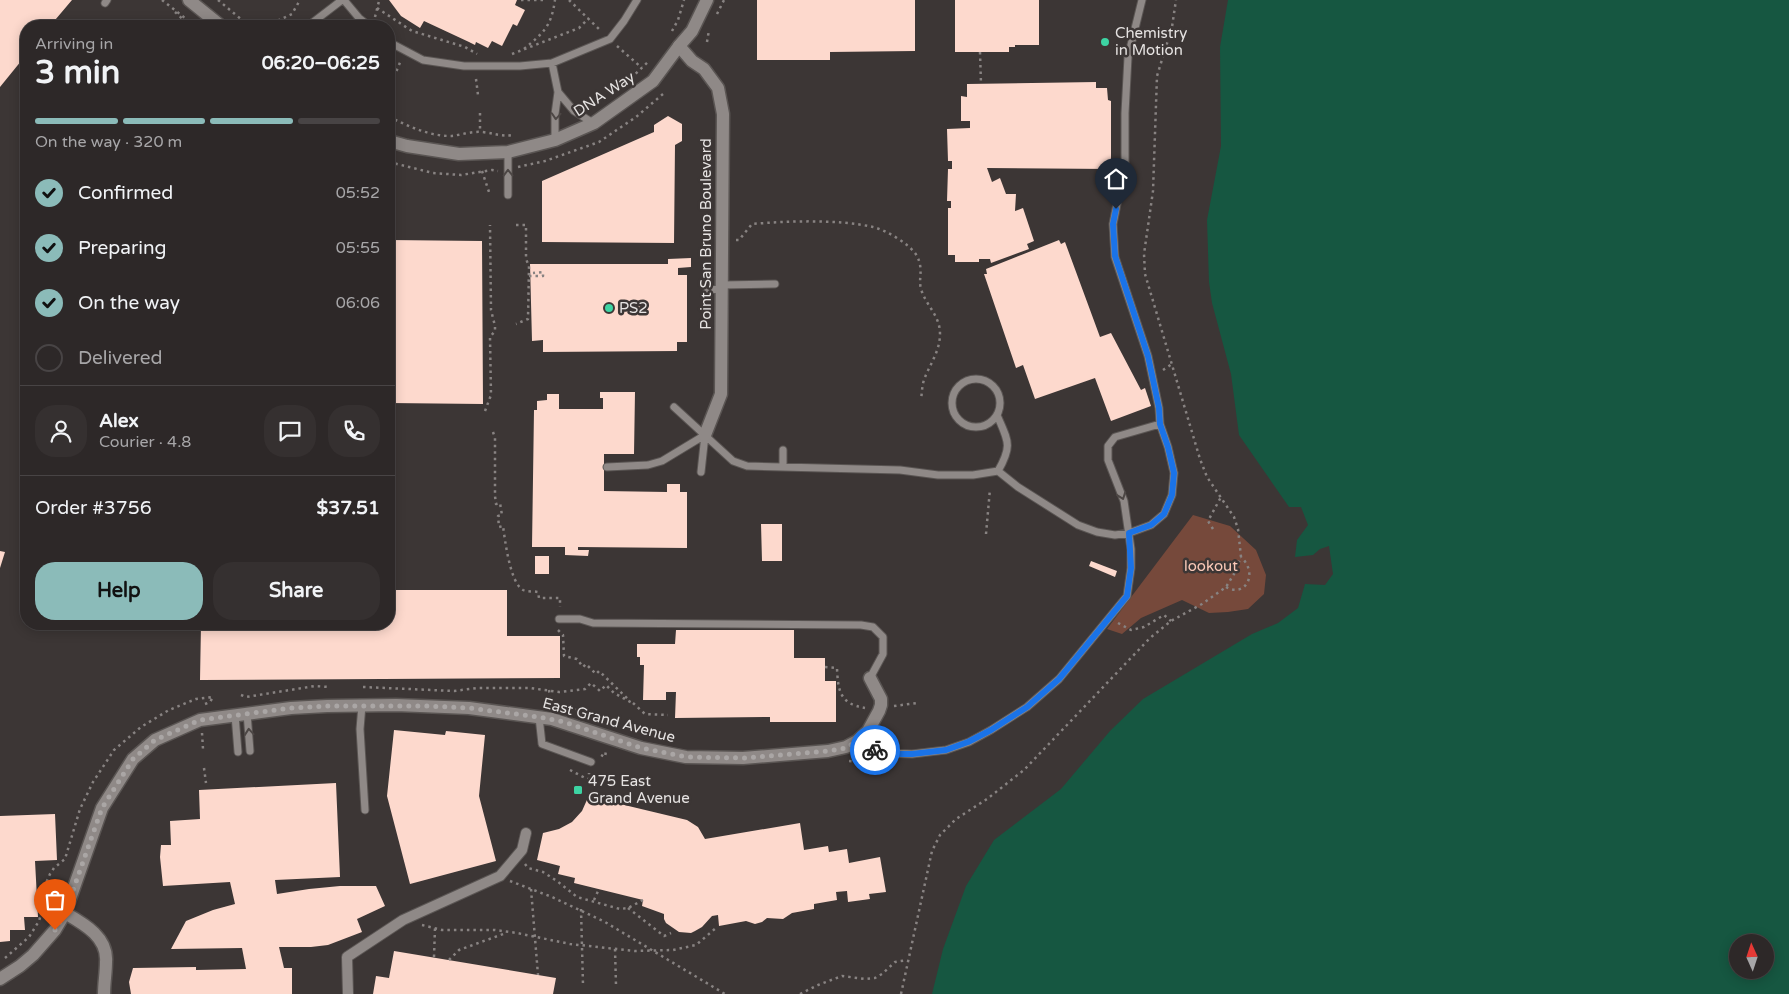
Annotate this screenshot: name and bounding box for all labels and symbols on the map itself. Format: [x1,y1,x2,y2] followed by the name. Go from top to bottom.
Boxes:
[1115,24,1187,59] place label: Chemistry in Motion
[1099,36,1111,48] marker: Chemistry in Motion
[570,68,638,120] street label: DNA Way
[550,113,561,121] one-way arrow
[697,138,715,330] street label: Point San Bruno Boulevard
[1095,158,1137,209] pin
[503,169,513,176] one-way arrow
[619,299,648,317] place label: PS2
[603,302,615,314] marker: PS2
[1116,491,1126,499] one-way arrow
[1184,557,1238,575] park label: lookout
[541,694,677,746] street label: East Grand Avenue
[850,725,900,775] courier
[243,728,254,736] one-way arrow
[588,772,690,807] place label: 475 East Grand Avenue
[572,784,584,796] marker: 475 East Grand Avenue
[34,879,76,930] pin
[1729,934,1774,979] north arrow

